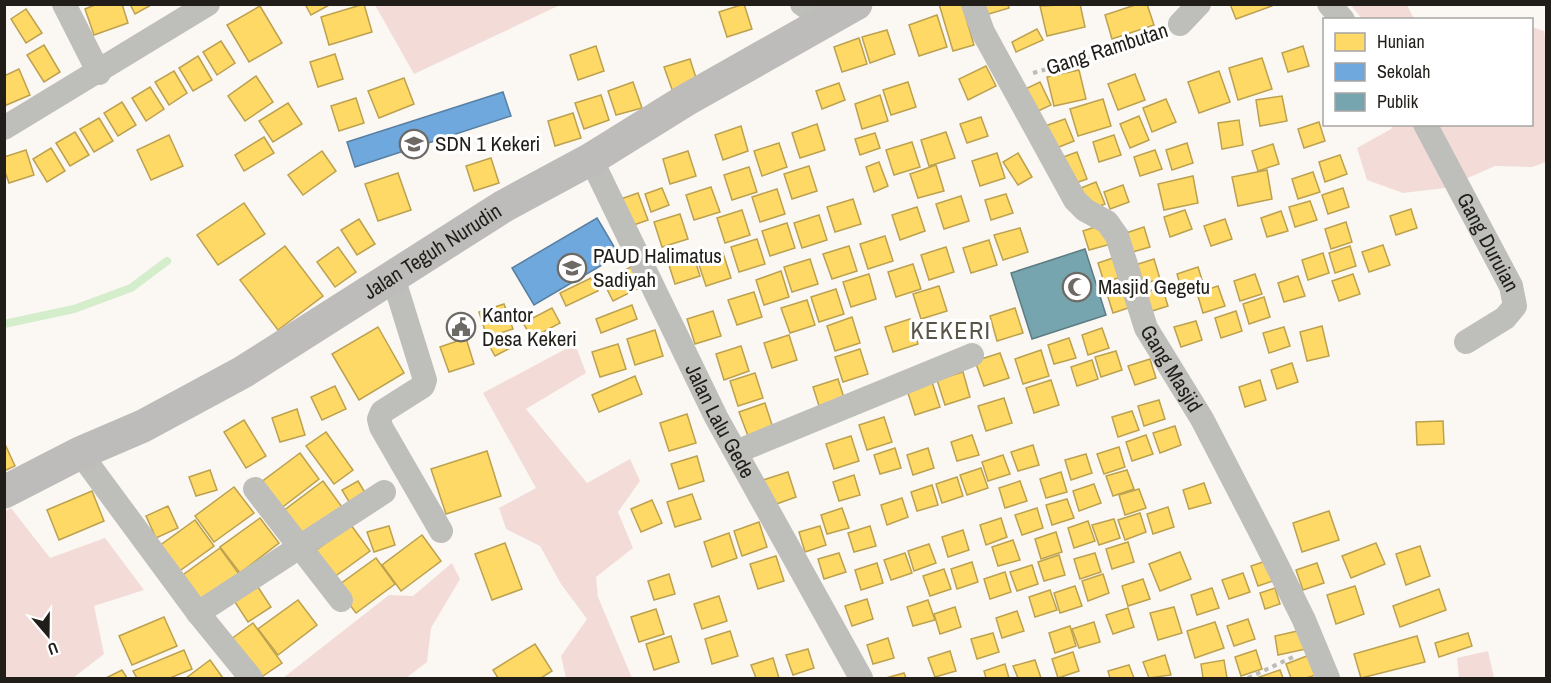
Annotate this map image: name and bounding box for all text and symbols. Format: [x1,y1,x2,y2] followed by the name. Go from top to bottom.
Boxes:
[1042,15,1171,82] street label: Gang Rambutan
[1323,18,1533,126] legend
[1377,29,1425,54] text: Hunian
[1377,59,1430,84] text: Sekolah
[1377,89,1419,114] text: Publik
[398,128,430,160] school or university icon: SDN 1 Kekeri
[435,129,540,158] place label: SDN 1 Kekeri
[1450,188,1526,297] street label: Gang Duruian
[357,196,507,306] street label: Jalan Teguh Nurudin
[593,241,722,294] place label: PAUD Halimatus Sadiyah
[556,252,588,284] school or university icon: PAUD Halimatus Sadiyah
[1061,271,1093,303] mosque icon: Masjid Gegetu
[1098,272,1210,301] place label: Masjid Gegetu
[482,300,577,353] place label: Kantor Desa Kekeri
[445,311,477,343] public building icon: Kantor Desa Kekeri
[910,314,992,346] district label: KEKERI
[1134,319,1209,418] street label: Gang Masjid
[678,359,762,483] street label: Jalan Lalu Gede
[18,605,78,665] north arrow
[45,637,61,661] text: U

